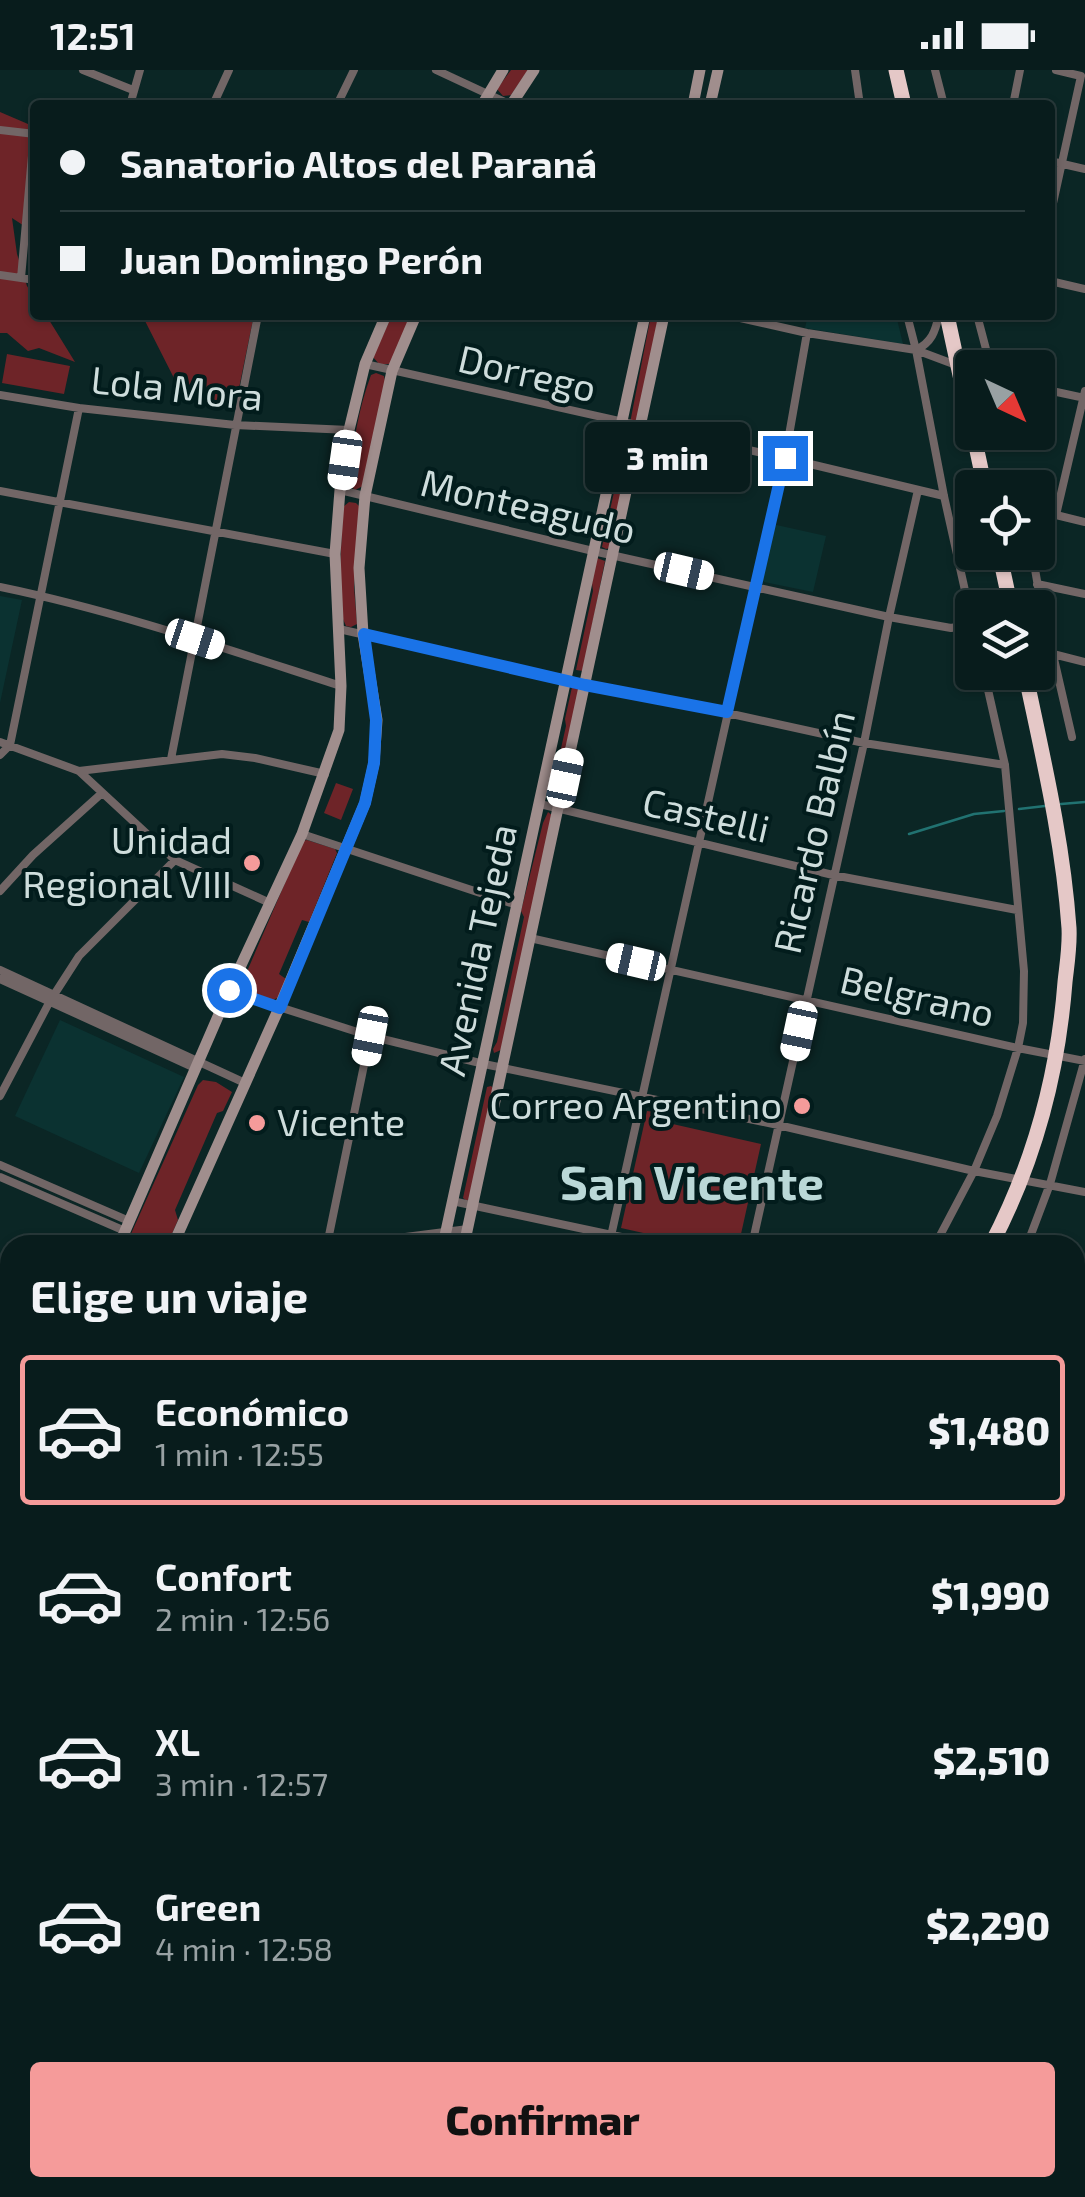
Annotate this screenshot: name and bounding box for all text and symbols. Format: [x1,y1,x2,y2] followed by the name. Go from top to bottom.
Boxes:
[50,12,136,58] text: 12:51
[120,140,597,186] text: Sanatorio Altos del Paraná
[120,236,483,282] text: Juan Domingo Perón
[454,334,601,410] street label: Dorrego
[955,350,1055,450] north arrow
[955,350,1055,690] map controls
[89,355,265,419] street label: Lola Mora
[585,423,750,493] callout: 3 min
[326,428,364,492] car
[763,436,808,481] route end
[626,438,709,476] text: 3 min
[417,458,640,552] street label: Monteagudo
[955,470,1055,570] button: locate
[651,550,717,592] car
[955,590,1055,690] button: layers
[162,615,228,663] car
[763,706,863,958] street label: Ricardo Balbín
[544,746,586,810] car
[639,777,774,851] street label: Castelli
[22,816,232,906] place label: Unidad Regional VIII
[427,820,525,1079] street label: Avenida Tejeda
[241,852,263,874] marker: Unidad Regional VIII
[603,941,669,983] car
[836,955,999,1035] street label: Belgrano
[207,968,252,1013] route start
[778,999,820,1063] car
[350,1004,390,1068] car
[489,1081,782,1127] place label: Correo Argentino
[791,1095,813,1117] marker: Correo Argentino
[277,1098,405,1144] place label: Vicente
[246,1112,268,1134] marker: Vicente
[560,1152,824,1210] district label: San Vicente
[30,1268,308,1322] text: Elige un viaje
[35,1385,125,1475] icon: car
[155,1388,349,1434] text: Económico
[928,1407,1050,1453] text: $1,480
[155,1434,324,1472] text: 1 min · 12:55
[35,1550,125,1640] icon: car
[155,1553,292,1599] text: Confort
[931,1572,1050,1618] text: $1,990
[155,1599,330,1637] text: 2 min · 12:56
[35,1715,125,1805] icon: car
[155,1718,200,1764] text: XL
[933,1737,1050,1783] text: $2,510
[155,1764,328,1802] text: 3 min · 12:57
[35,1880,125,1970] icon: car
[155,1883,261,1929] text: Green
[926,1902,1050,1948] text: $2,290
[155,1929,333,1967] text: 4 min · 12:58
[30,2062,1055,2177] button: Confirmar

